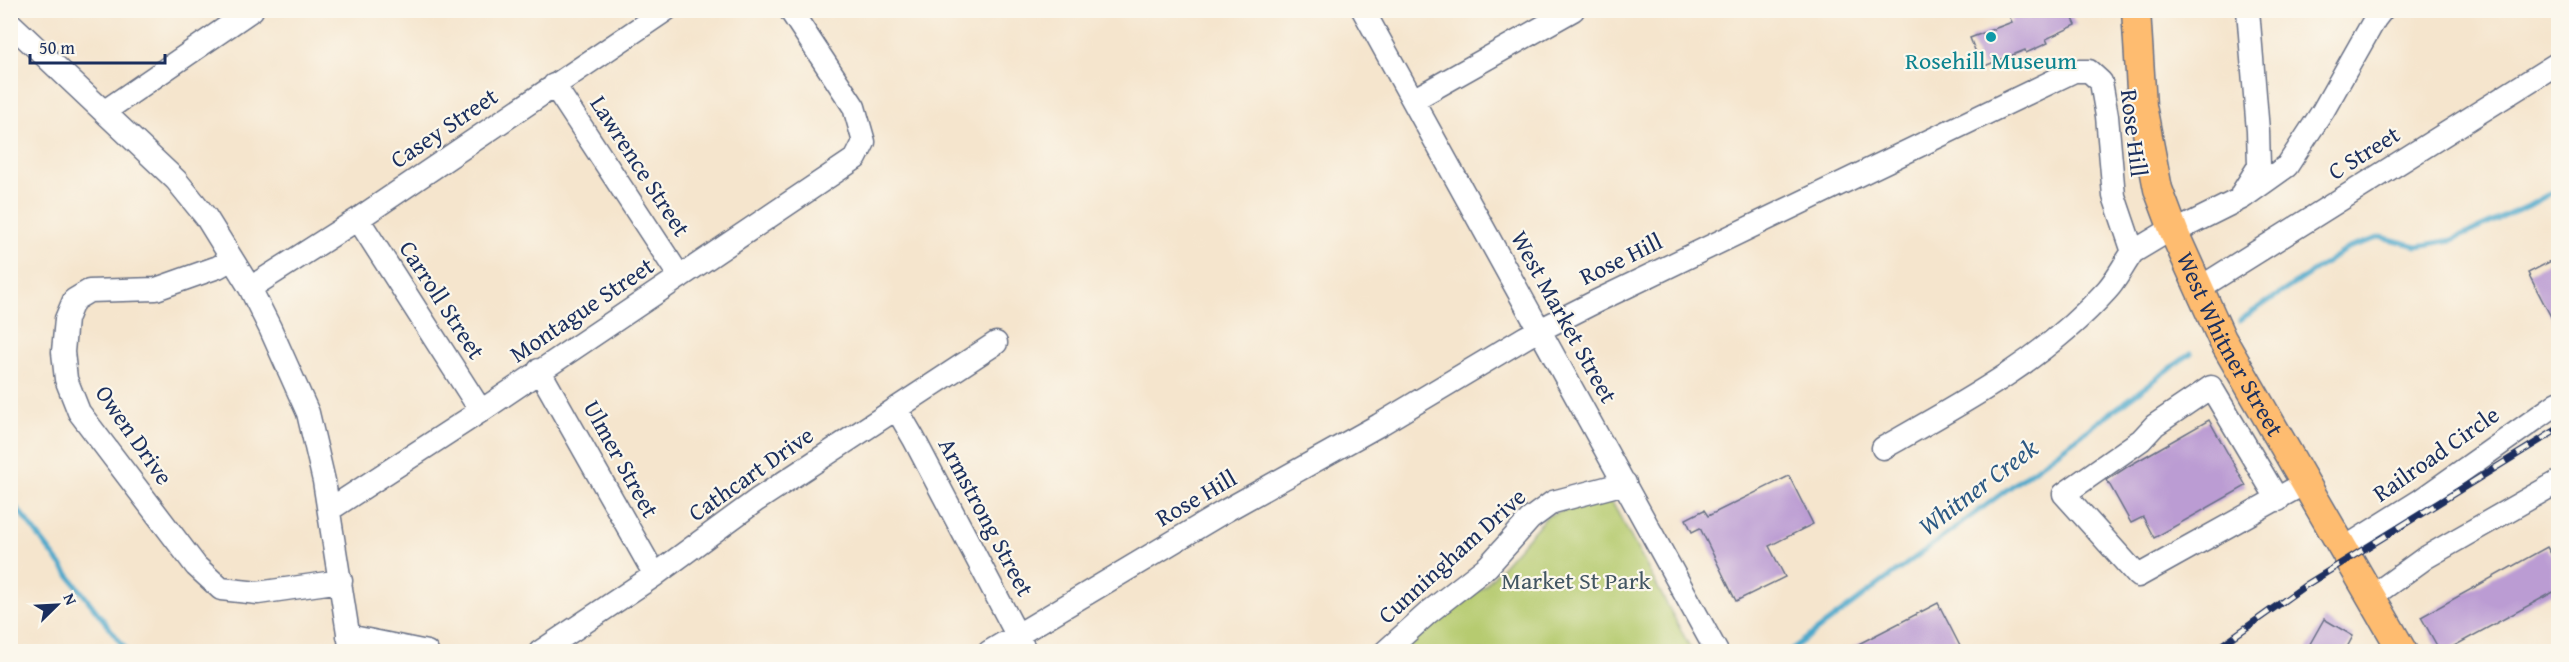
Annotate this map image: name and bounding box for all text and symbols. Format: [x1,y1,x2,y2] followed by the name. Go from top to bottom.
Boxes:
[30,27,165,65] scale bar
[1984,30,1998,44] marker: Rosehill Museum
[39,34,75,61] text: 50 m
[1905,43,2077,78] place label: Rosehill Museum
[383,78,505,177] street label: Casey Street
[2112,87,2157,179] street label: Rose Hill
[582,88,699,244] street label: Lawrence Street
[2321,117,2407,188] street label: C Street
[1573,223,1668,294] street label: Rose Hill
[1502,224,1627,410] street label: West Market Street
[391,233,494,367] street label: Carroll Street
[2168,246,2293,443] street label: West Whitner Street
[503,248,661,371] street label: Montague Street
[87,378,182,492] street label: Owen Drive
[575,394,668,524] street label: Ulmer Street
[2365,397,2506,510] street label: Railroad Circle
[681,417,820,530] street label: Cathcart Drive
[1910,428,2046,545] water label: Whitner Creek
[930,431,1043,603] street label: Armstrong Street
[1149,460,1243,535] street label: Rose Hill
[1370,479,1533,632] street label: Cunningham Drive
[1501,563,1652,598] park label: Market St Park
[27,575,87,635] north arrow
[58,589,84,609] text: N

